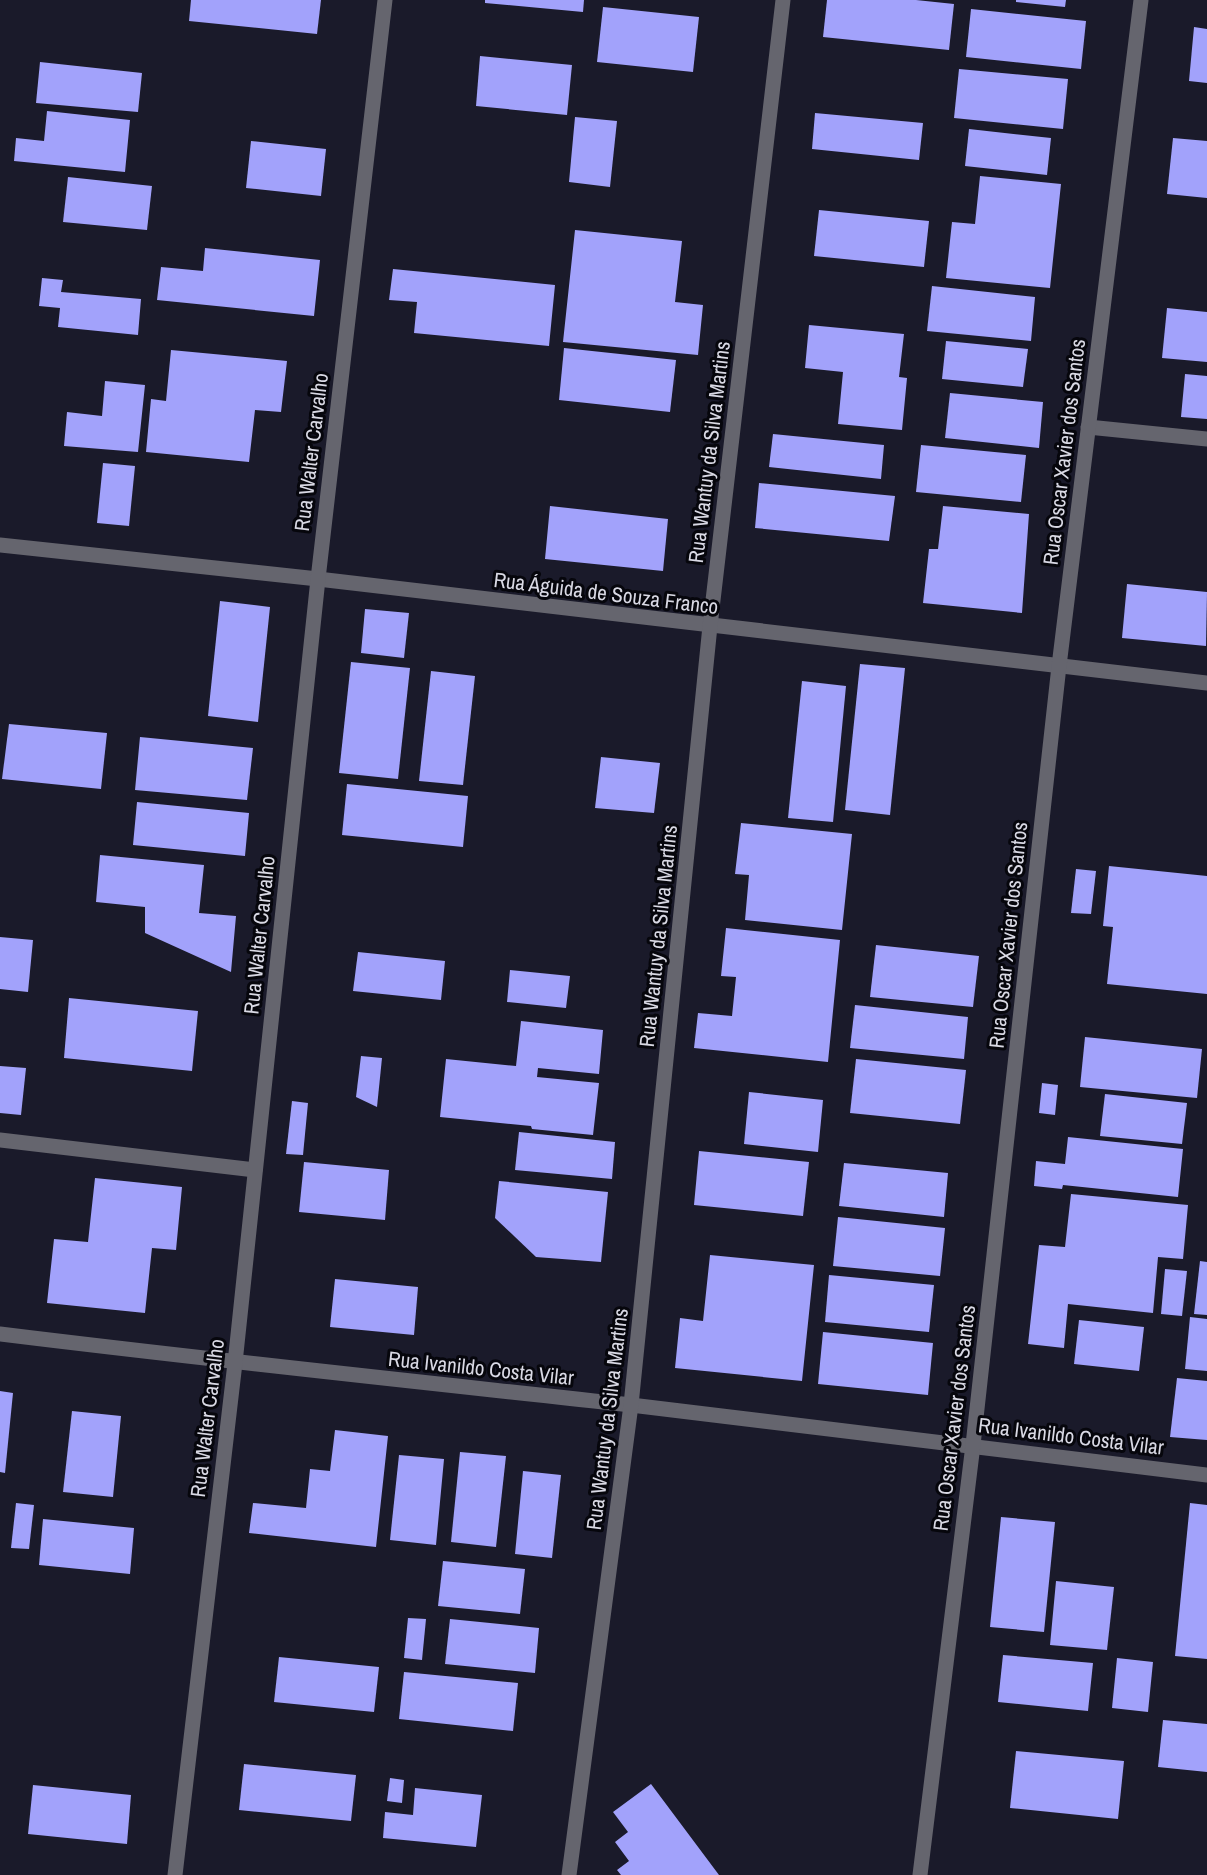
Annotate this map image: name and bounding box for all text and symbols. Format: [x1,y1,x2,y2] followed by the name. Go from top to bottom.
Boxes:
[1036,337,1092,567] street label: Rua Oscar Xavier dos Santos
[681,339,737,565] street label: Rua Wantuy da Silva Martins
[287,371,335,533] street label: Rua Walter Carvalho
[492,565,720,621] street label: Rua Águida de Souza Franco
[982,820,1034,1050] street label: Rua Oscar Xavier dos Santos
[632,823,684,1049] street label: Rua Wantuy da Silva Martins
[236,854,282,1016] street label: Rua Walter Carvalho
[926,1303,982,1533] street label: Rua Oscar Xavier dos Santos
[579,1306,635,1532] street label: Rua Wantuy da Silva Martins
[183,1337,231,1499] street label: Rua Walter Carvalho
[387,1344,575,1392] street label: Rua Ivanildo Costa Vilar
[977,1410,1166,1462] street label: Rua Ivanildo Costa Vilar

